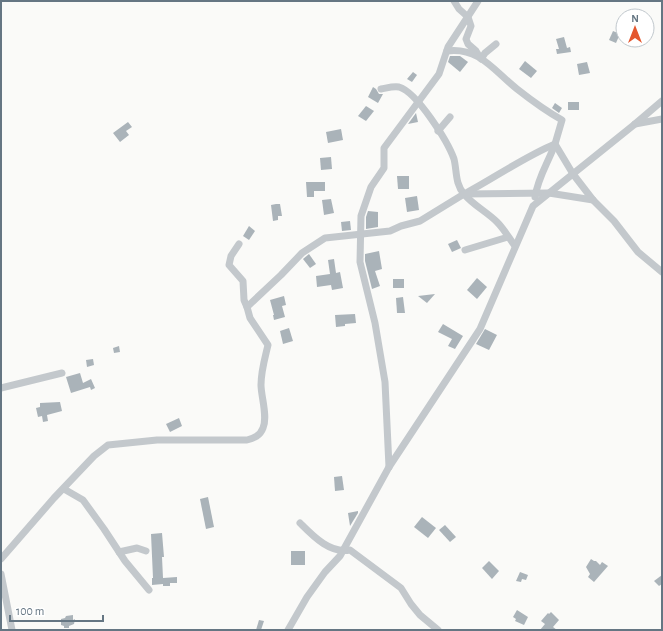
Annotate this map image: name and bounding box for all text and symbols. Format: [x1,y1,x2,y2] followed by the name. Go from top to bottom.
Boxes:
[615,8,655,48] north arrow
[631,13,639,24] text: N
[10,597,103,623] scale bar
[16,605,44,617] text: 100 m

